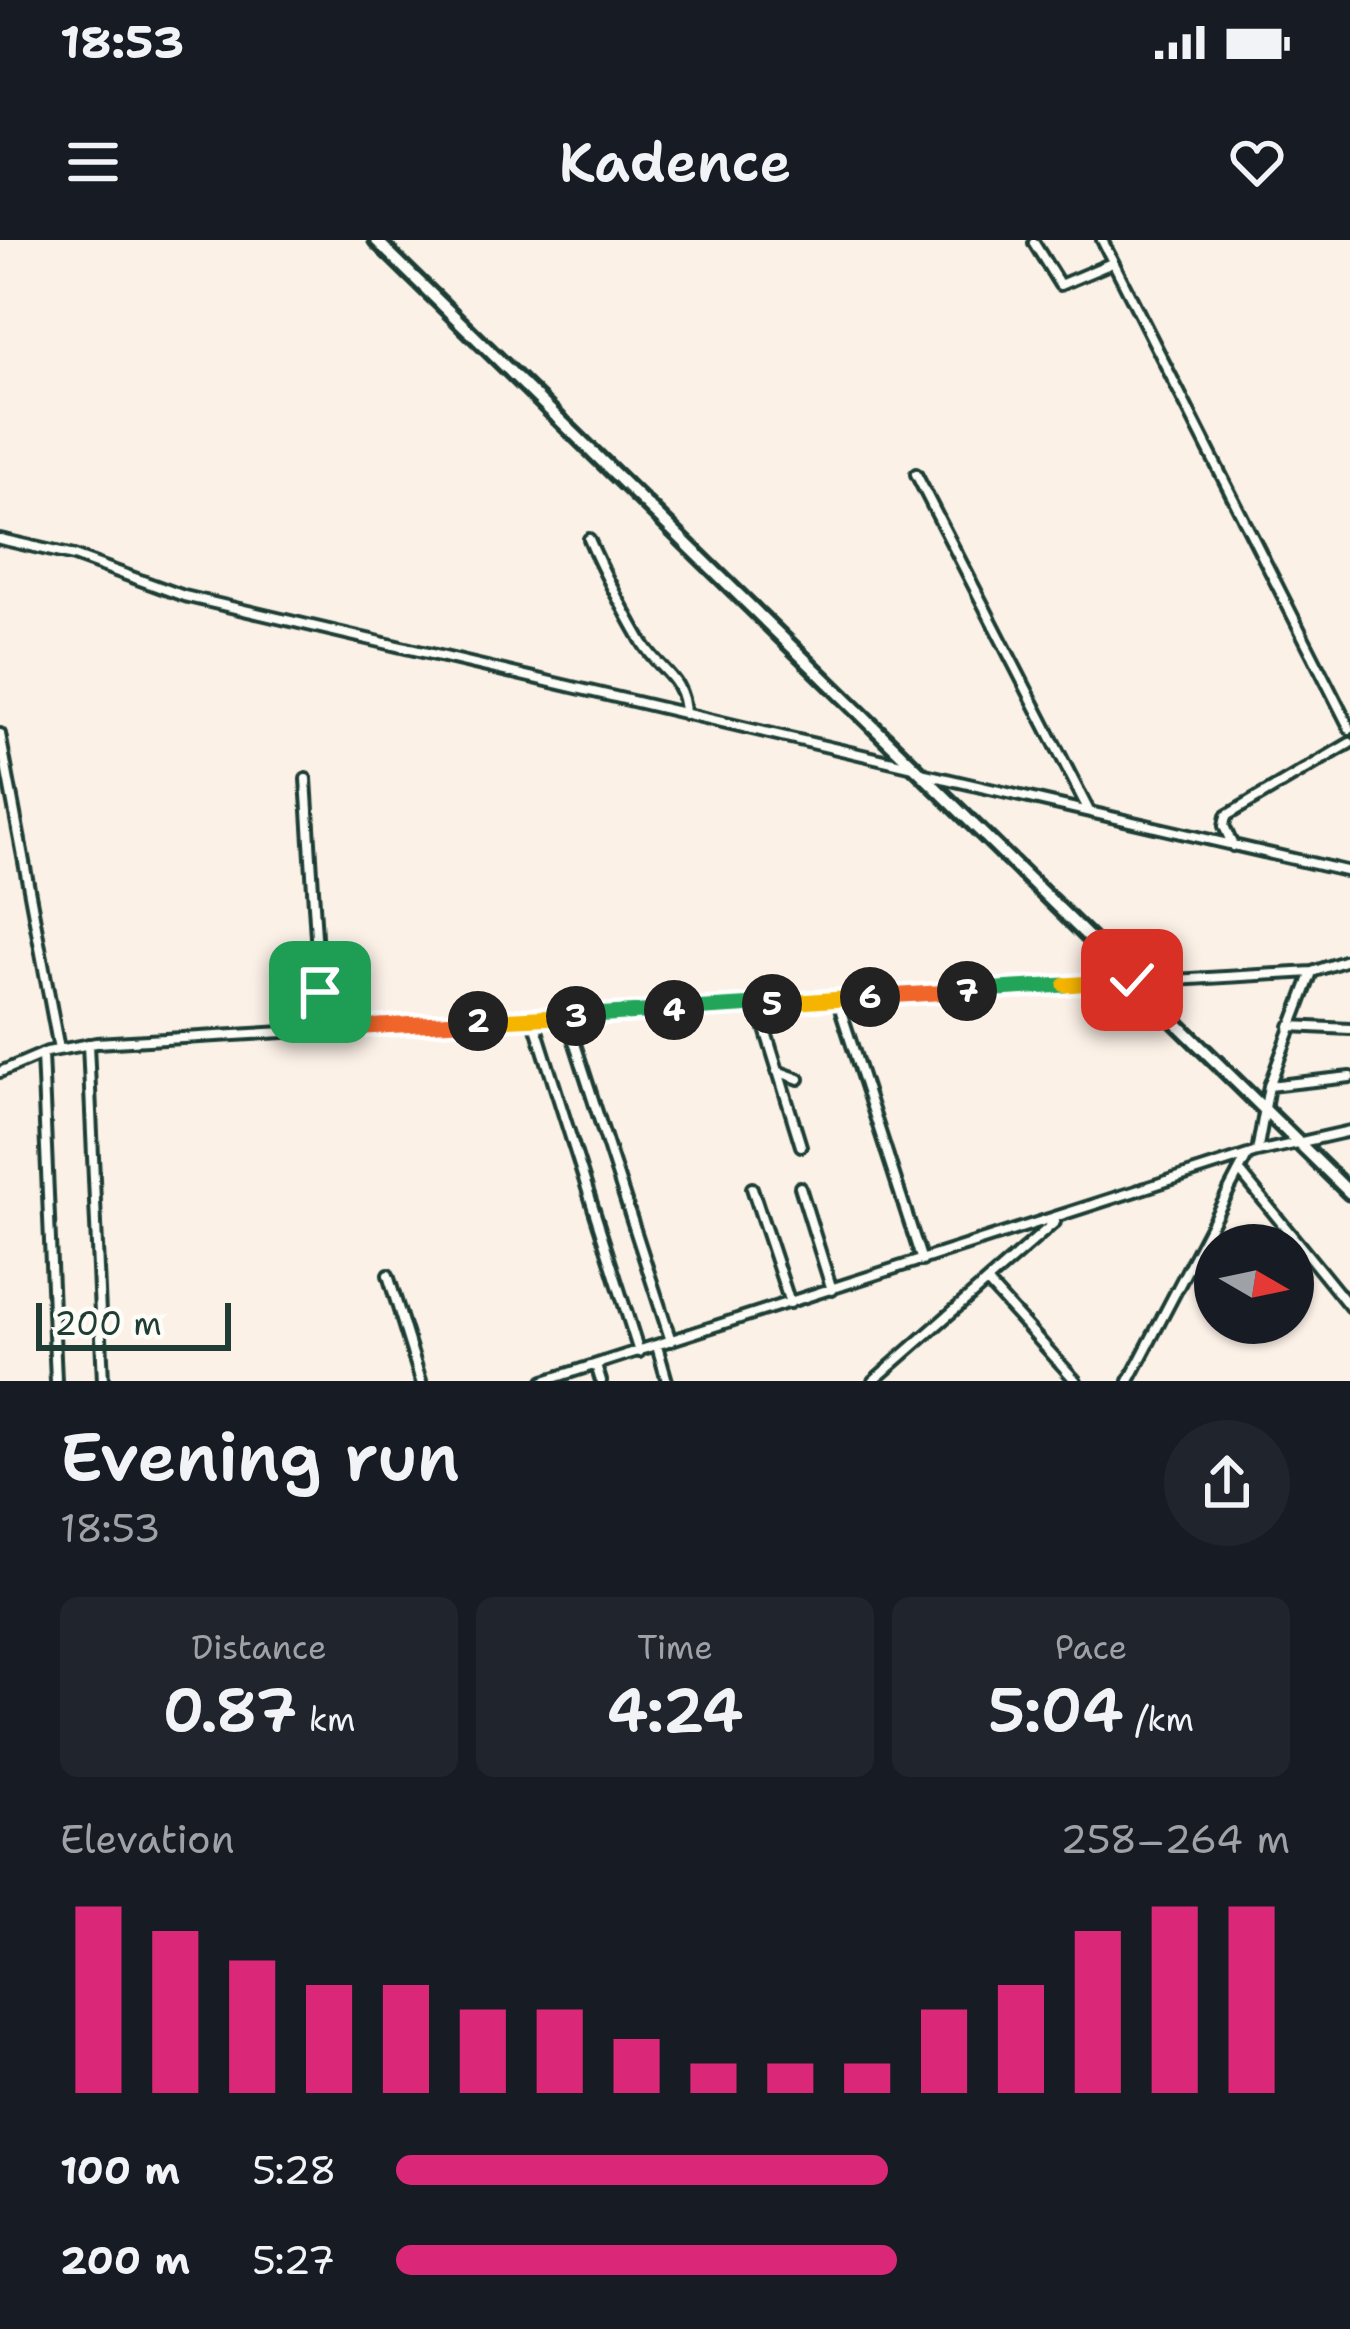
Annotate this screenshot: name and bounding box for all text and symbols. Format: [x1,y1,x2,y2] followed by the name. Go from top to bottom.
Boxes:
[60,12,184,72] text: 18:53
[559,126,791,198] text: Kadence
[60,129,126,195] icon: menu
[1224,129,1290,195] icon: heart
[1081,929,1183,1031] pin
[269,941,371,1043] pin
[1099,947,1165,1013] icon: check
[287,959,353,1025] icon: arrive
[937,961,997,1021] pin: 7
[840,967,900,1027] pin: 6
[955,968,979,1013] text: 7
[742,974,802,1034] pin: 5
[858,974,882,1019] text: 6
[644,980,704,1040] pin: 4
[762,981,782,1026] text: 5
[546,986,606,1046] pin: 3
[662,987,686,1032] text: 4
[448,991,508,1051] pin: 2
[564,993,588,1038] text: 3
[466,998,490,1043] text: 2
[1194,1224,1314,1344] north arrow
[1194,1224,1314,1344] map controls
[36,1297,231,1350] scale bar
[54,1301,162,1346] text: 200 m
[60,1413,460,1501] text: Evening run
[1164,1420,1290,1546] button: share
[60,1502,161,1554] text: 18:53
[191,1625,327,1670] text: Distance
[637,1625,713,1670] text: Time
[1055,1625,1127,1670] text: Pace
[163,1670,298,1750] text: 0.87
[606,1670,744,1750] text: 4:24
[988,1670,1124,1750] text: 5:04
[298,1697,355,1742] text: km
[1124,1697,1194,1742] text: /km
[60,1813,235,1865] text: Elevation
[1060,1813,1290,1865] text: 258–264 m
[60,2144,180,2196] text: 100 m
[252,2144,337,2196] text: 5:28
[60,2234,190,2286] text: 200 m
[252,2234,335,2286] text: 5:27

